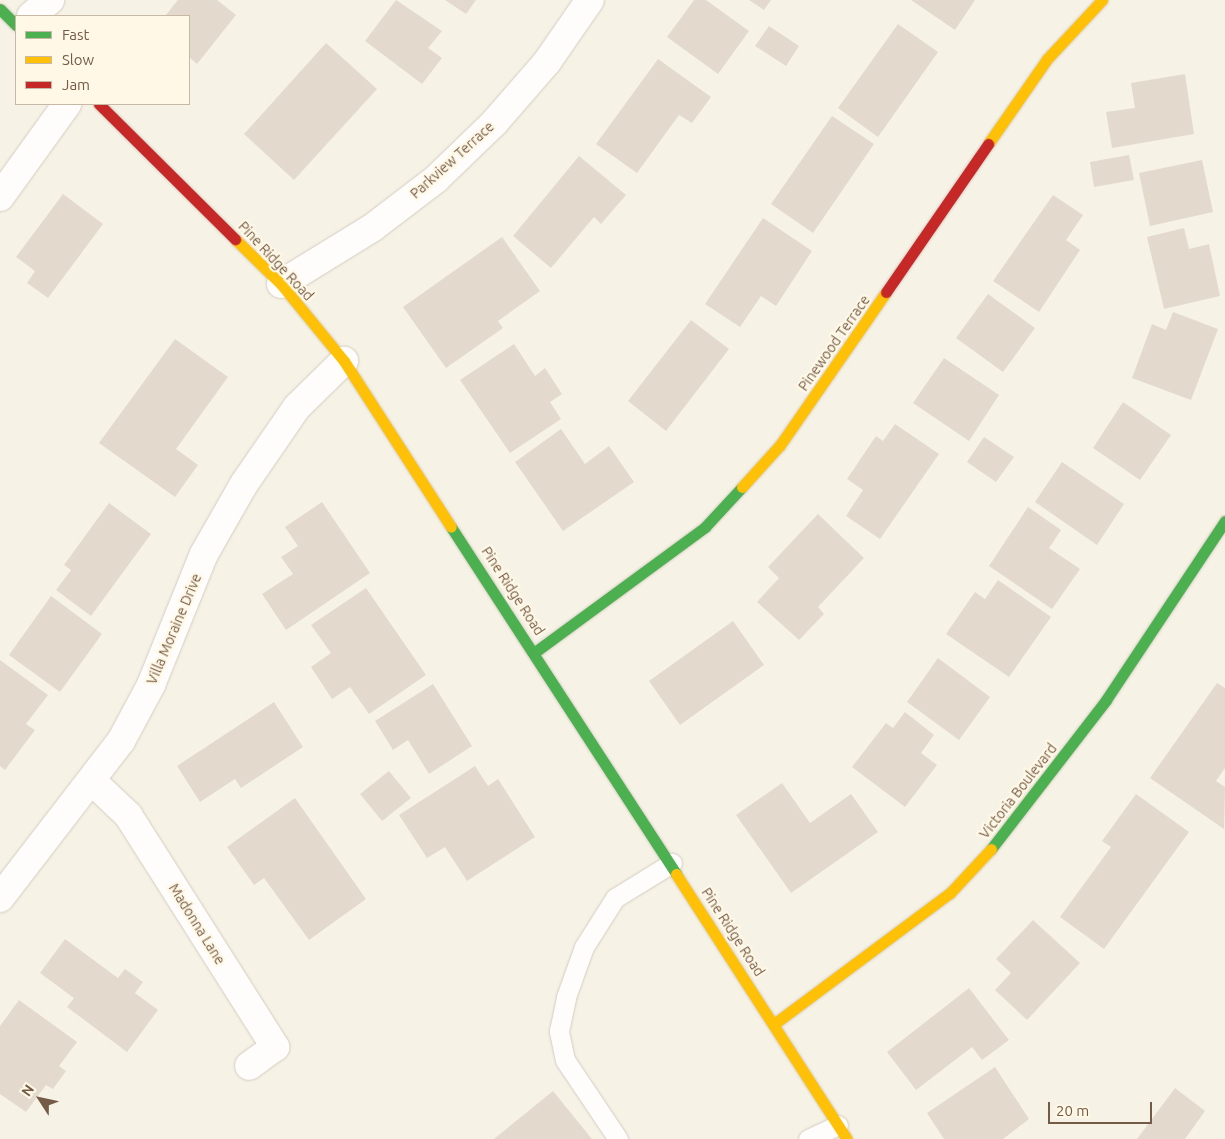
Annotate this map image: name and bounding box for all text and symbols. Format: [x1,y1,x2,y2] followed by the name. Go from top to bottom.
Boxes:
[15,15,190,105] legend
[62,26,89,43] text: Fast
[62,51,94,68] text: Slow
[62,76,90,93] text: Jam
[407,118,497,202] street label: Parkview Terrace
[235,218,317,304] street label: Pine Ridge Road
[795,292,873,394] street label: Pinewood Terrace
[478,544,548,638] street label: Pine Ridge Road
[143,571,205,687] street label: Villa Moraine Drive
[976,740,1060,842] street label: Victoria Boulevard
[165,880,229,968] street label: Madonna Lane
[698,885,768,979] street label: Pine Ridge Road
[15,1074,65,1124] north arrow
[18,1082,37,1099] text: N
[1050,1092,1154,1124] scale bar
[1056,1102,1089,1119] text: 20 m

